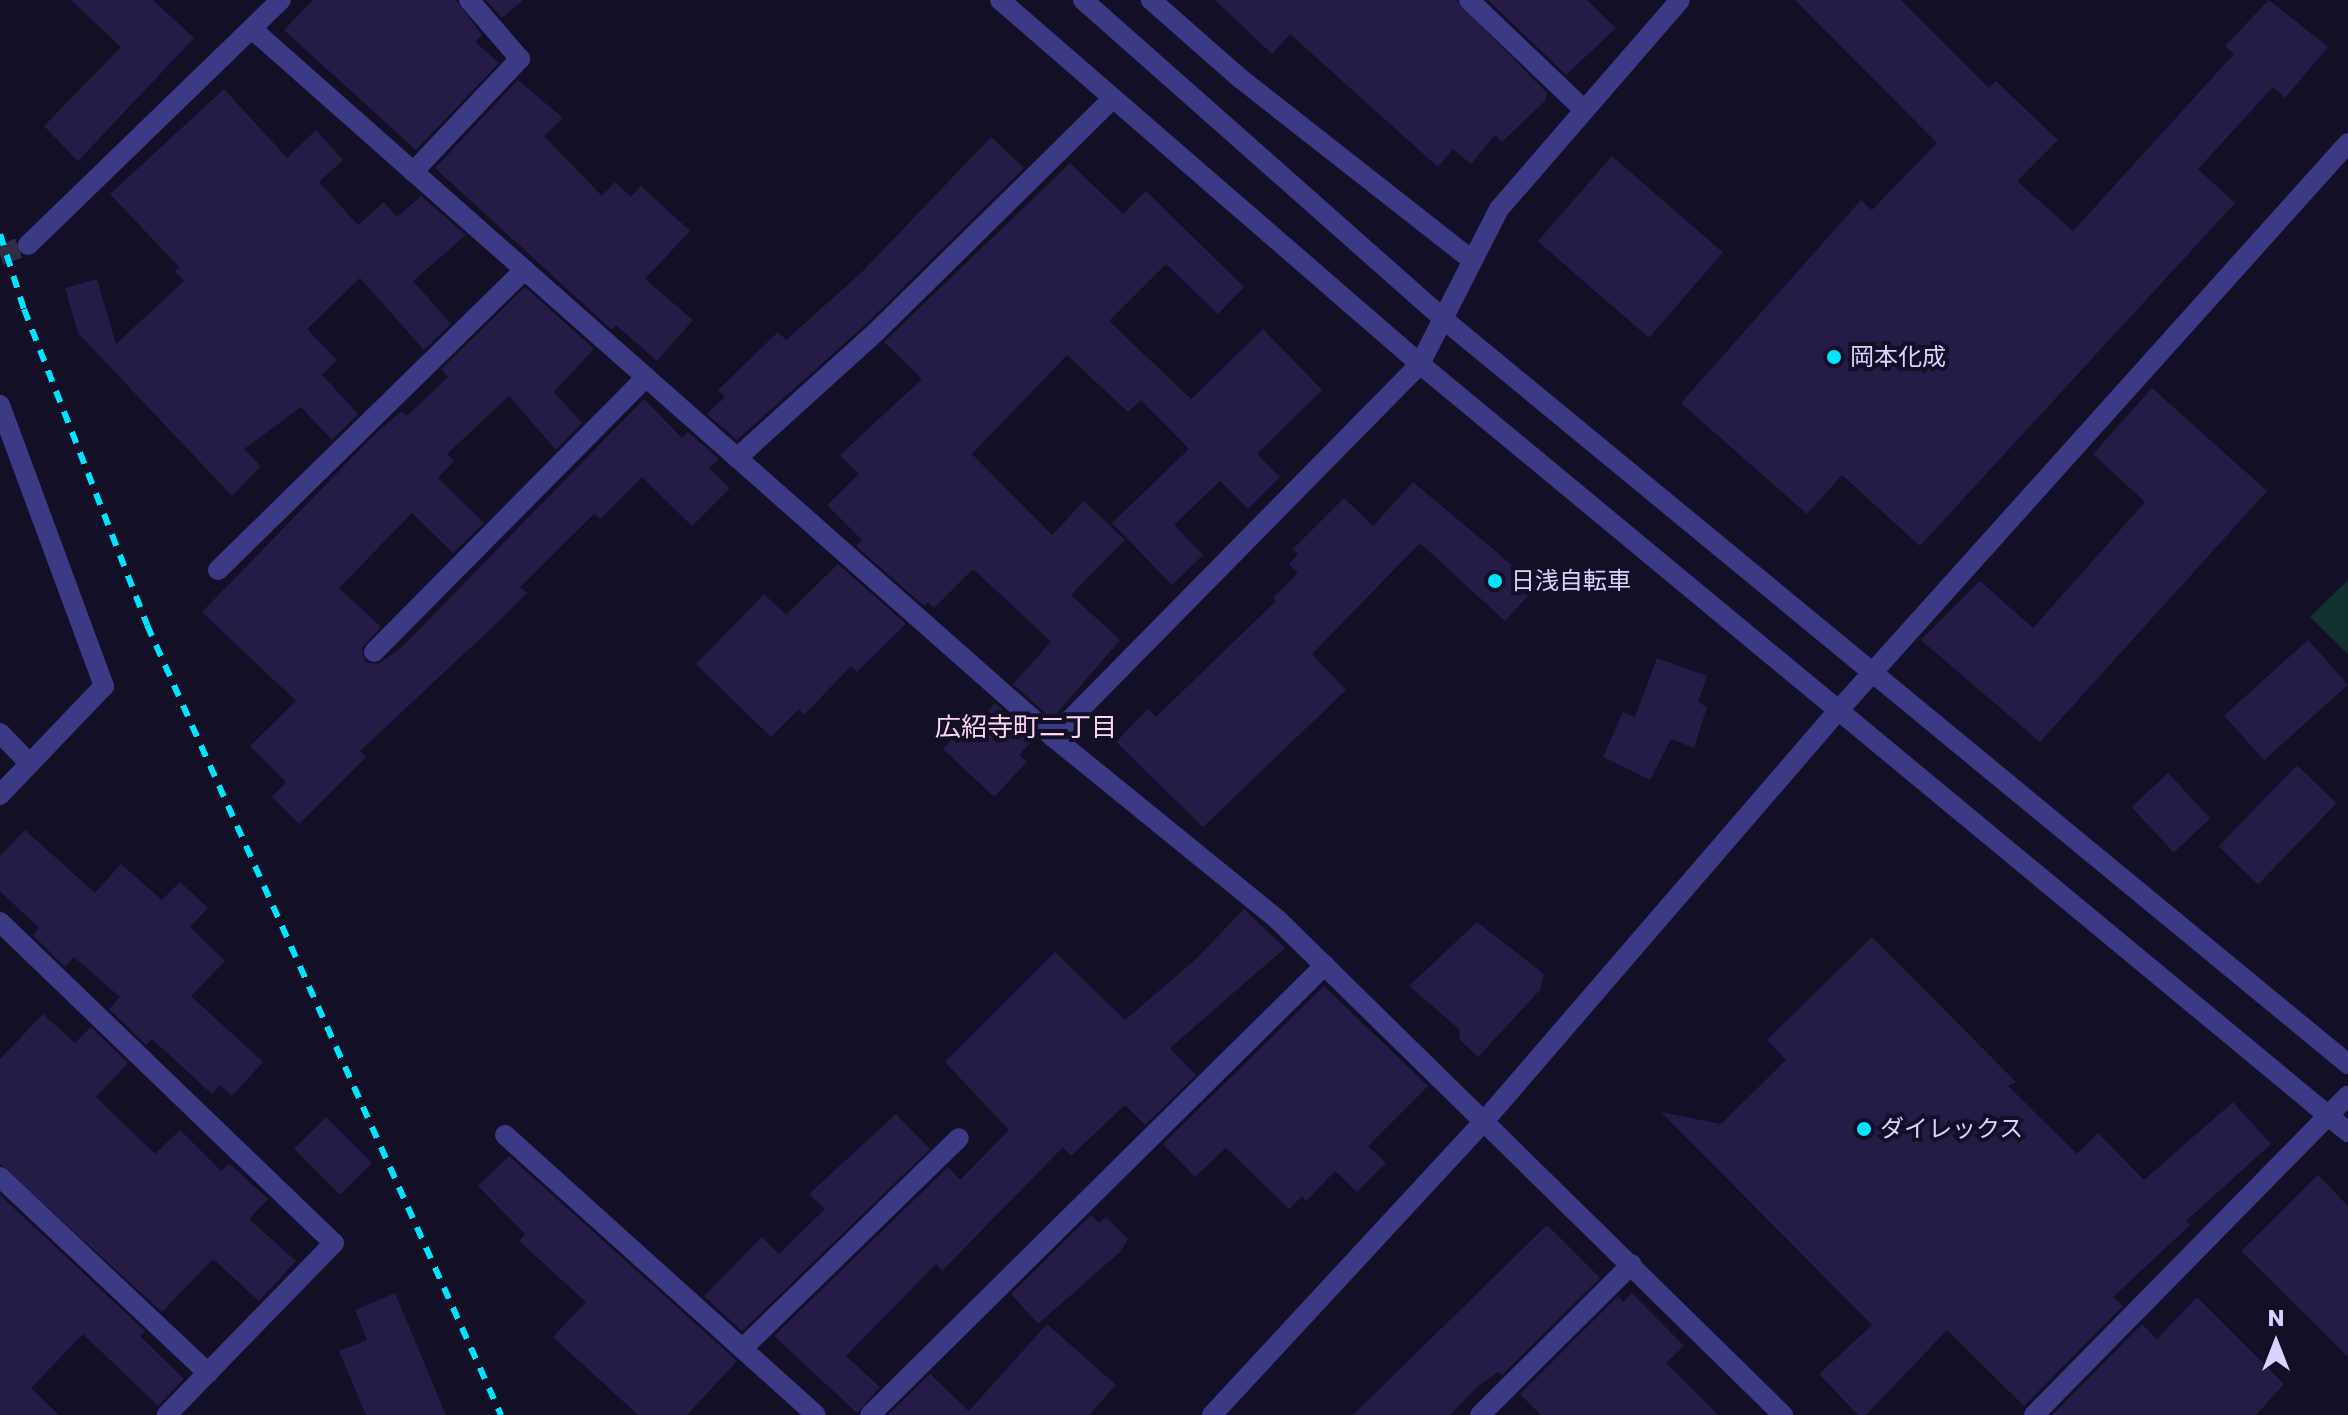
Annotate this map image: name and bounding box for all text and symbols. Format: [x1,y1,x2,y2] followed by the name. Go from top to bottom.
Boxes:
[1850,343,1946,371] place label: 岡本化成
[1825,348,1843,366] marker: 岡本化成
[1511,567,1631,595] place label: 日浅自転車
[1486,572,1504,590] marker: 日浅自転車
[935,712,1117,744] district label: 広紹寺町二丁目
[1880,1115,2024,1143] place label: ダイレックス
[1855,1120,1873,1138] marker: ダイレックス
[2236,1303,2316,1383] north arrow
[2268,1303,2284,1334] text: N

